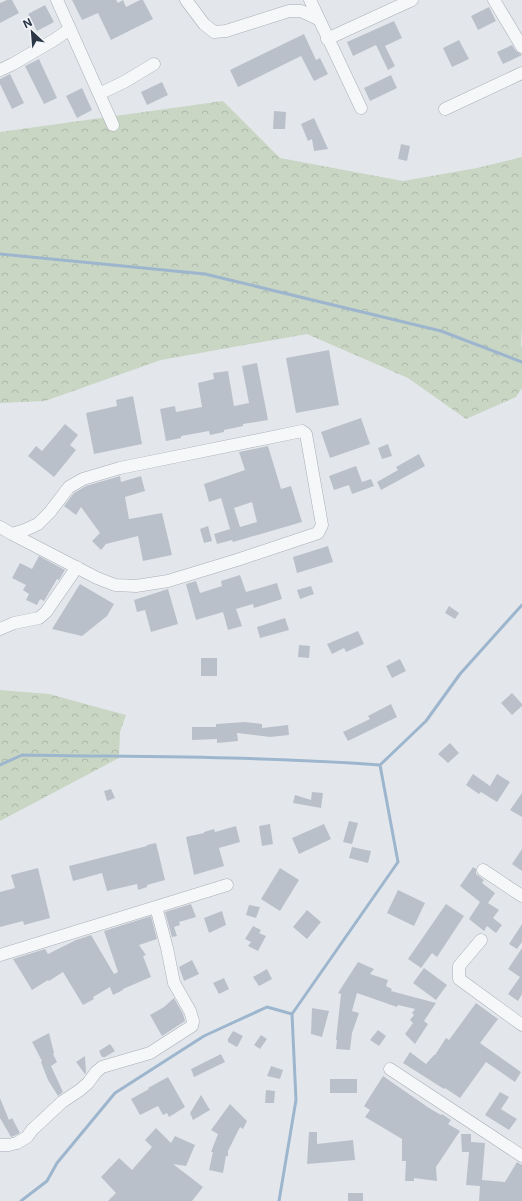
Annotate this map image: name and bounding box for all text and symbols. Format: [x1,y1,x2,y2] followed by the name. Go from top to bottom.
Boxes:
[12,12,52,52] north arrow
[21,15,34,31] text: N

